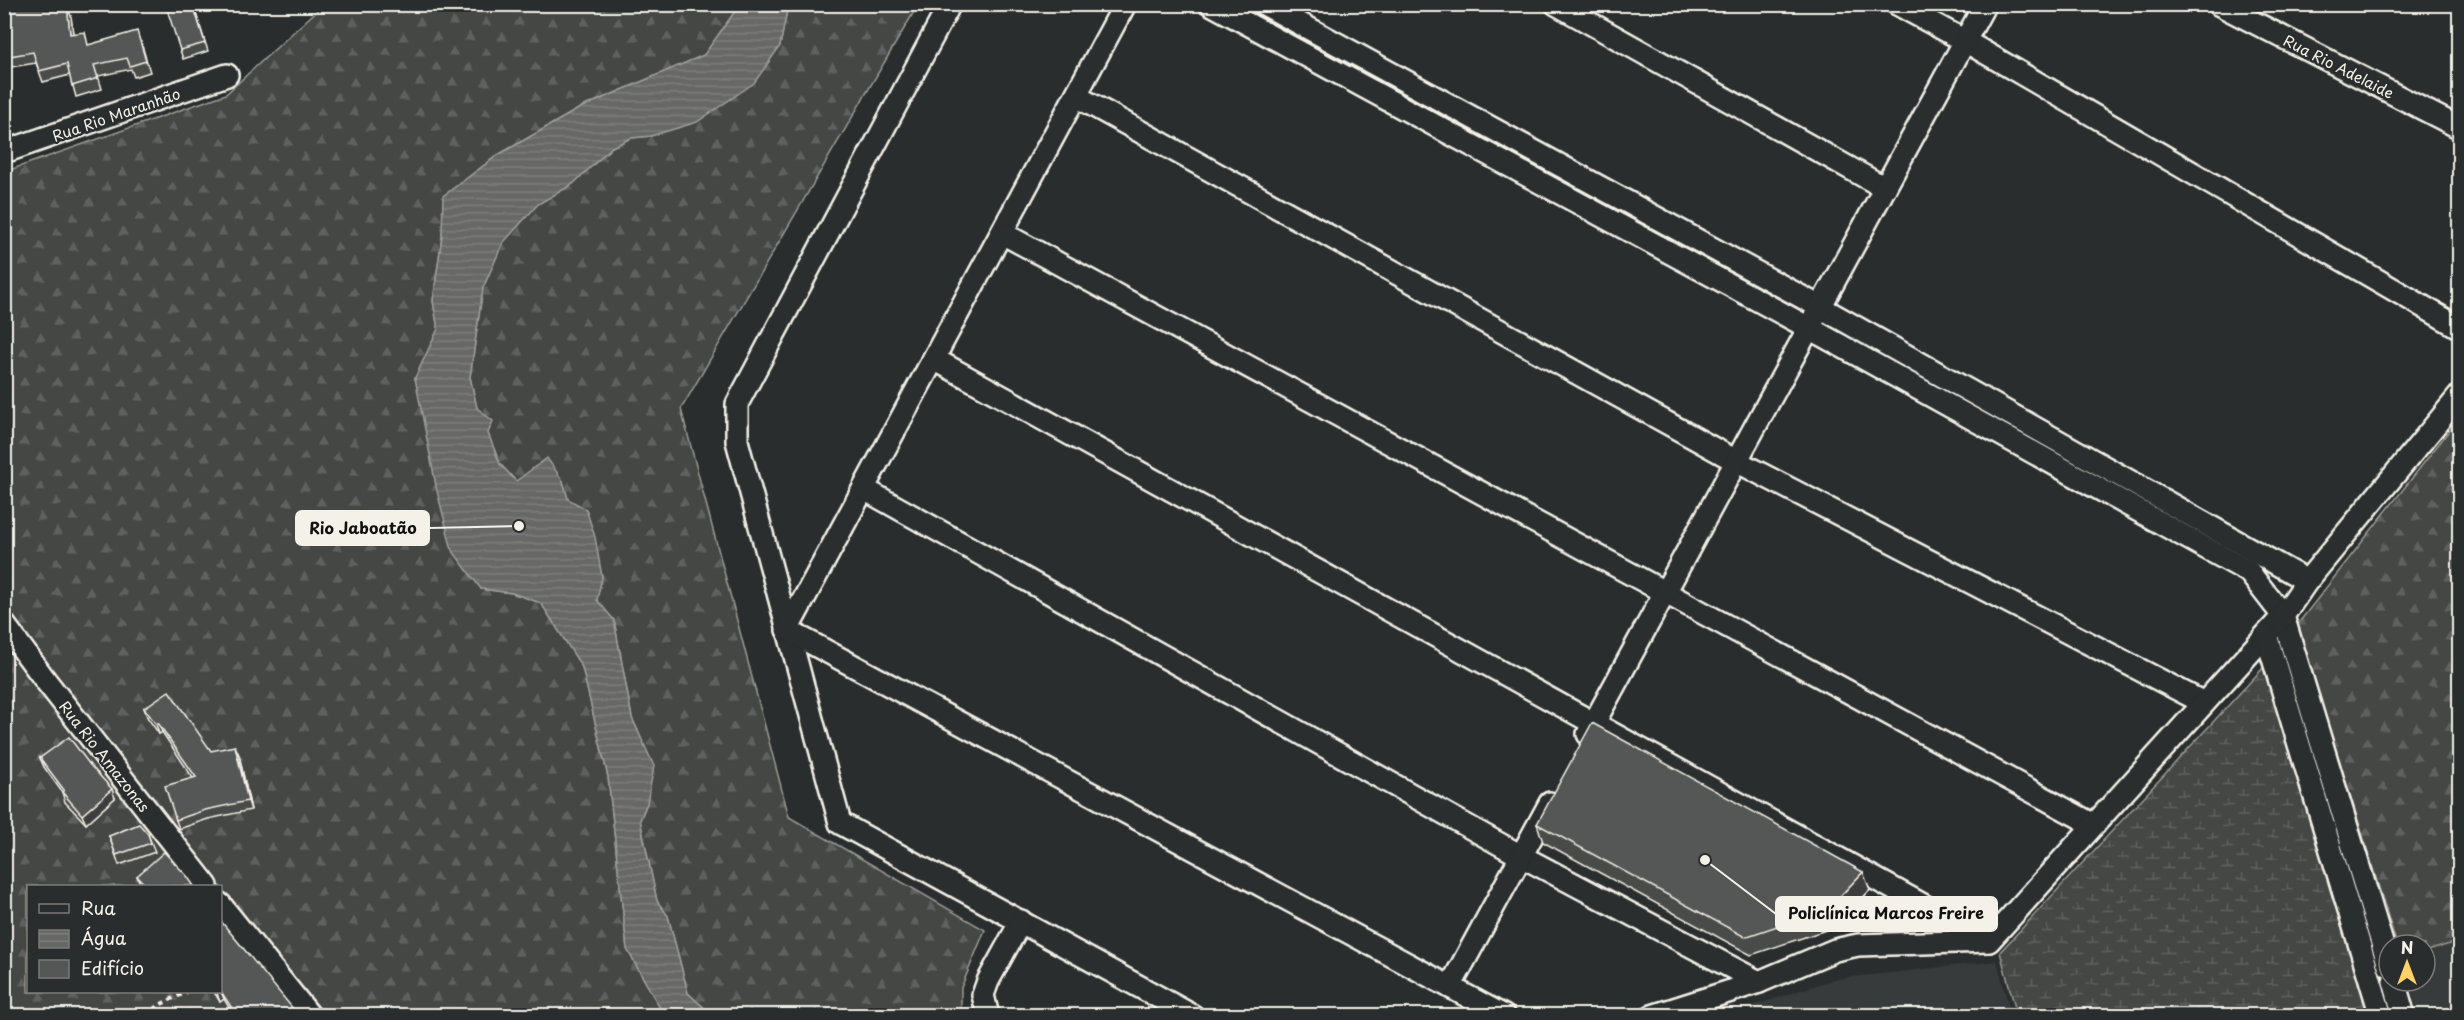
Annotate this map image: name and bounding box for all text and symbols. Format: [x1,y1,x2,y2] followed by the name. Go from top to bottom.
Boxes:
[2280,28,2398,104] street label: Rua Rio Adelaide
[49,81,183,147] street label: Rua Rio Maranhão
[296,511,429,545] callout: Rio Jaboatão
[309,515,417,539] text: Rio Jaboatão
[54,695,156,817] street label: Rua Rio Amazonas
[27,885,222,993] legend
[81,894,116,921] text: Rua
[1776,897,1997,931] callout: Policlínica Marcos Freire
[1788,900,1984,924] text: Policlínica Marcos Freire
[81,924,127,951] text: Água
[2377,933,2437,993] north arrow
[2401,935,2413,959] text: N
[81,954,144,981] text: Edifício

